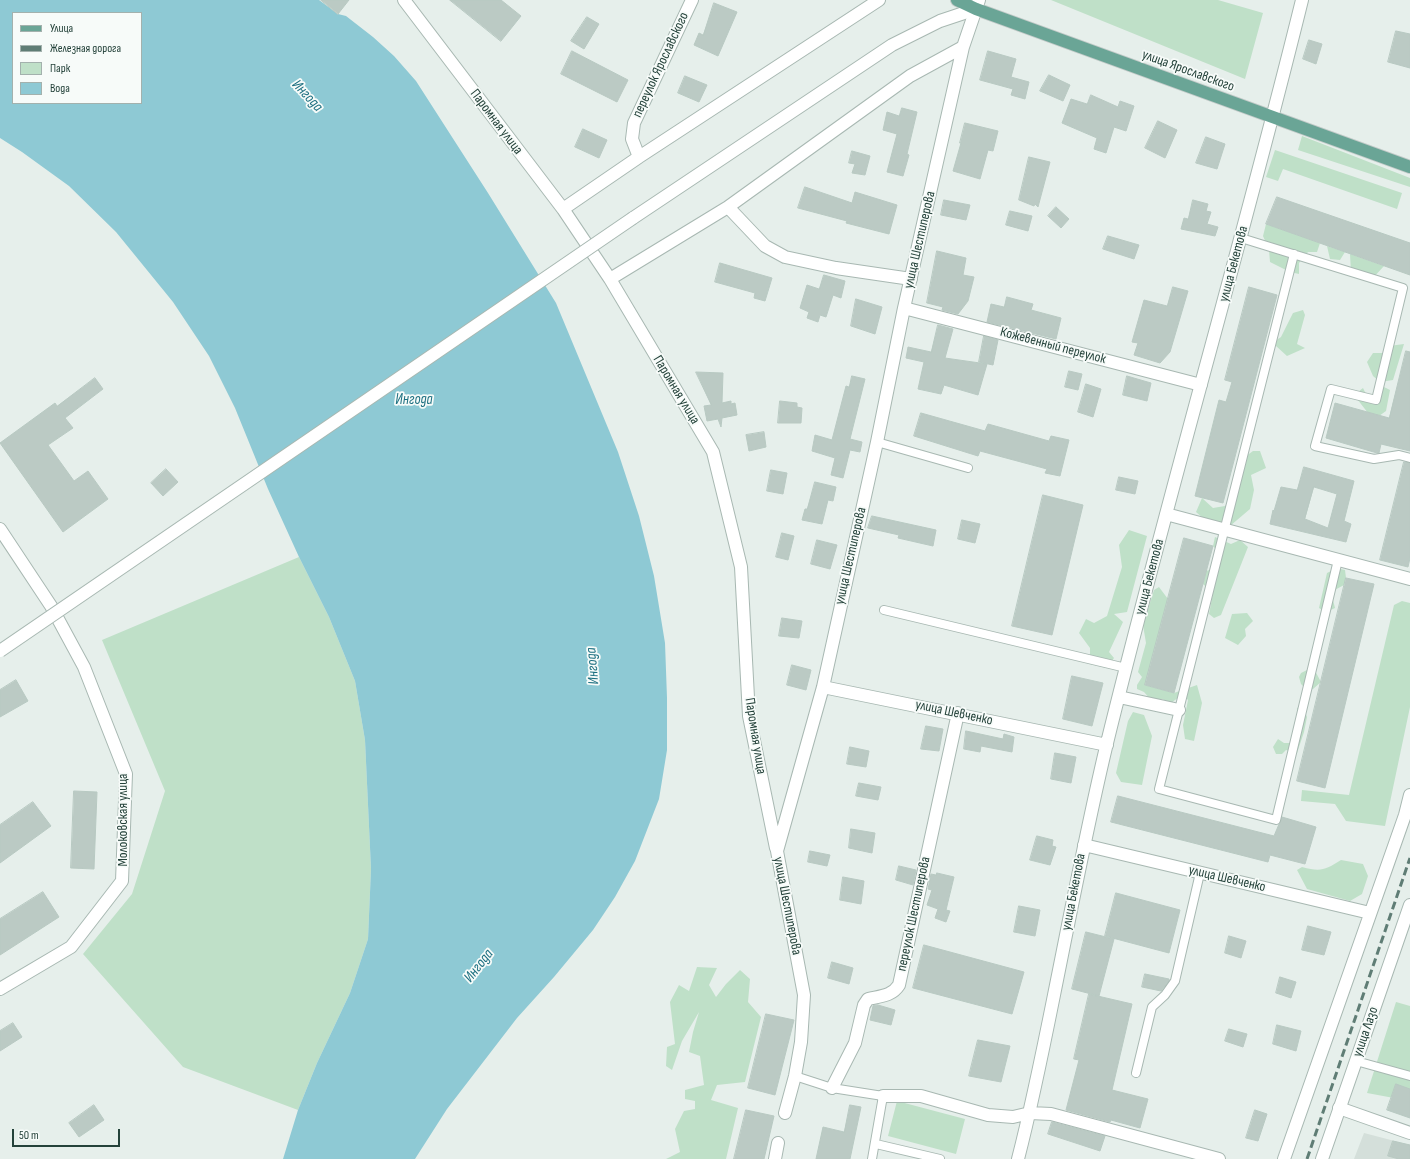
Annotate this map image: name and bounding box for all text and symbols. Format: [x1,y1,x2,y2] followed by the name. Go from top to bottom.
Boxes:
[629,10,693,120] street label: переулок Ярославского
[12,12,142,104] legend
[50,21,73,36] text: Улица
[50,41,121,56] text: Железная дорога
[1140,47,1236,95] street label: улица Ярославского
[50,61,70,76] text: Парк
[288,76,326,116] water label: Ингода
[50,81,70,96] text: Вода
[466,86,526,158] street label: Паромная улица
[901,190,939,290] street label: улица Шестиперова
[1216,224,1252,304] street label: улица Бекетова
[998,324,1108,368] street label: Кожевенный переулок
[649,353,703,427] street label: Паромная улица
[395,391,433,409] water label: Ингода
[832,506,870,606] street label: улица Шестиперова
[1132,537,1168,617] street label: улица Бекетова
[582,647,604,685] water label: Ингода
[741,697,769,775] street label: Паромная улица
[914,697,994,729] street label: улица Шевченко
[115,774,131,866] street label: Молоковская улица
[1058,852,1090,932] street label: улица Бекетова
[894,855,934,973] street label: переулок Шестиперова
[769,856,805,956] street label: улица Шестиперова
[1187,862,1267,896] street label: улица Шевченко
[460,946,498,986] water label: Ингода
[1350,1005,1382,1059] street label: улица Лазо
[14,1121,122,1147] scale bar
[19,1128,39,1143] text: 50 m

